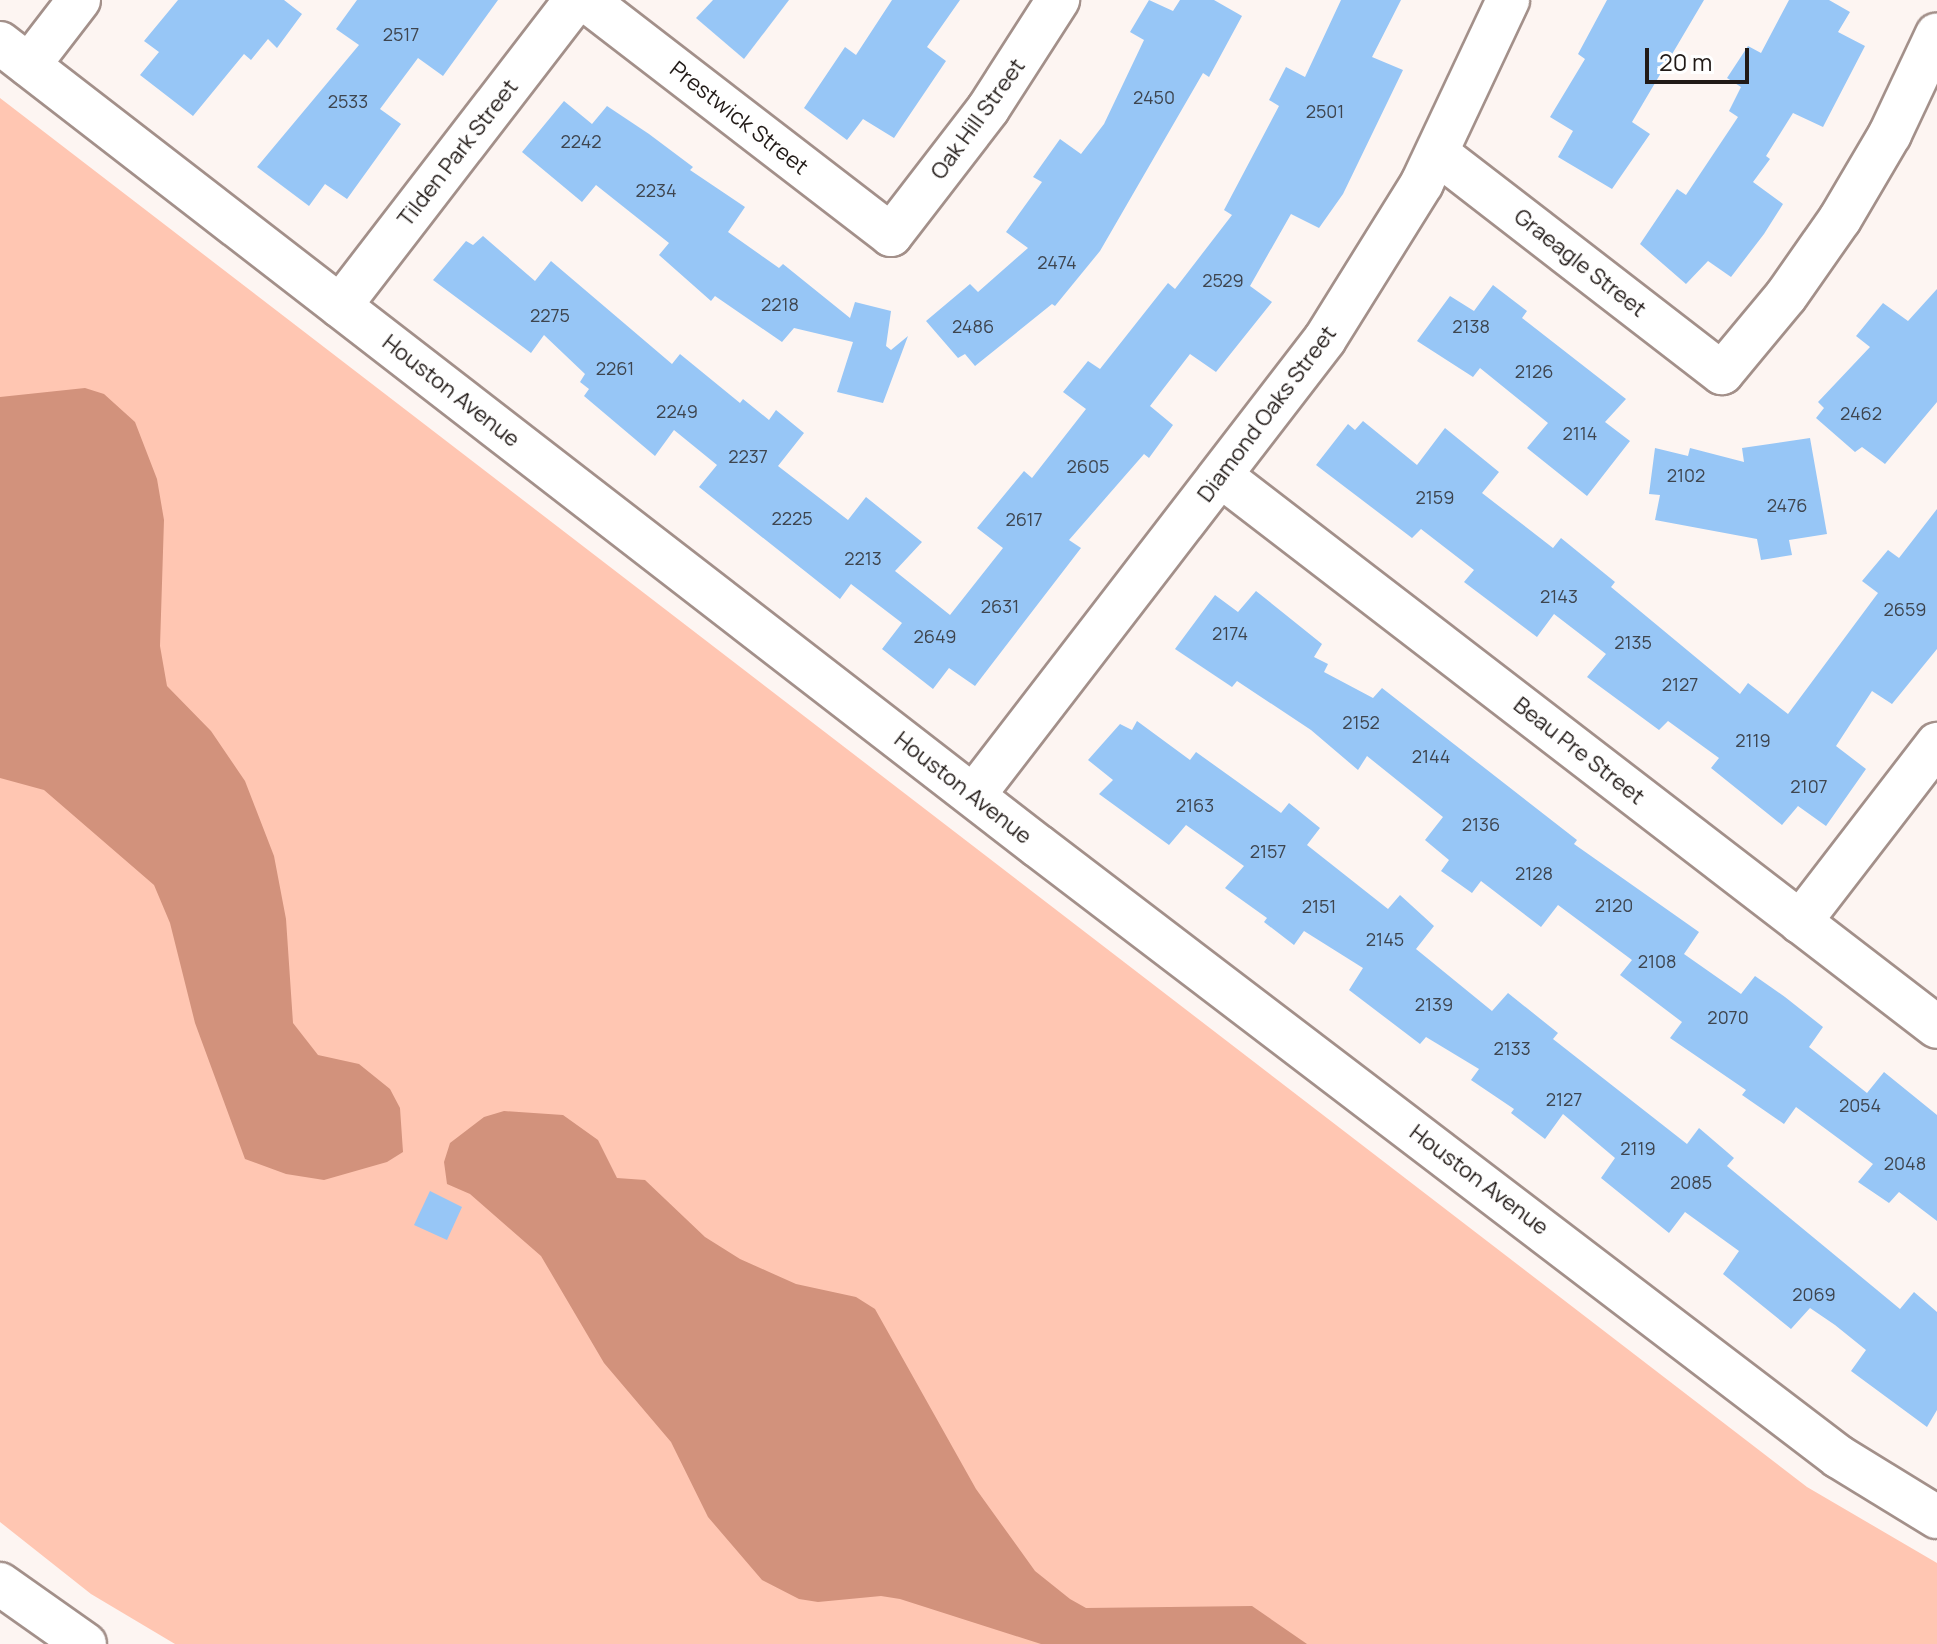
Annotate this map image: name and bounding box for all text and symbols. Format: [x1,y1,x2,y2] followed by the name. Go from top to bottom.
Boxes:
[383,23,419,45] house number: 2517
[1649,32,1753,82] scale bar
[1659,45,1712,78] text: 20 m
[925,53,1031,185] street label: Oak Hill Street
[665,56,813,180] street label: Prestwick Street
[392,74,524,232] street label: Tilden Park Street
[1133,86,1175,108] house number: 2450
[328,90,368,112] house number: 2533
[1306,100,1344,122] house number: 2501
[560,130,602,152] house number: 2242
[635,179,677,201] house number: 2234
[1509,203,1651,323] street label: Graeagle Street
[1037,251,1077,273] house number: 2474
[1202,269,1244,291] house number: 2529
[761,293,799,315] house number: 2218
[530,304,570,326] house number: 2275
[952,315,994,337] house number: 2486
[1452,315,1490,337] house number: 2138
[1192,321,1342,507] street label: Diamond Oaks Street
[377,329,525,453] street label: Houston Avenue
[596,357,634,379] house number: 2261
[1515,360,1553,382] house number: 2126
[656,400,698,422] house number: 2249
[1840,402,1882,424] house number: 2462
[1563,422,1597,444] house number: 2114
[728,445,768,467] house number: 2237
[1067,455,1109,477] house number: 2605
[1667,464,1705,486] house number: 2102
[1416,486,1454,508] house number: 2159
[1767,494,1807,516] house number: 2476
[771,507,813,529] house number: 2225
[1005,508,1043,530] house number: 2617
[844,547,882,569] house number: 2213
[1540,585,1578,607] house number: 2143
[981,595,1019,617] house number: 2631
[1884,598,1926,620] house number: 2659
[1212,622,1248,644] house number: 2174
[913,625,957,647] house number: 2649
[1614,631,1652,653] house number: 2135
[1662,673,1698,695] house number: 2127
[1508,692,1650,810] street label: Beau Pre Street
[1342,711,1380,733] house number: 2152
[889,726,1037,850] street label: Houston Avenue
[1735,729,1771,751] house number: 2119
[1412,745,1450,767] house number: 2144
[1790,775,1828,797] house number: 2107
[1176,794,1214,816] house number: 2163
[1462,813,1500,835] house number: 2136
[1250,840,1286,862] house number: 2157
[1515,862,1553,884] house number: 2128
[1595,894,1633,916] house number: 2120
[1302,895,1336,917] house number: 2151
[1366,928,1404,950] house number: 2145
[1638,950,1676,972] house number: 2108
[1415,993,1453,1015] house number: 2139
[1707,1006,1749,1028] house number: 2070
[1493,1037,1531,1059] house number: 2133
[1546,1088,1582,1110] house number: 2127
[1839,1094,1881,1116] house number: 2054
[1404,1119,1554,1241] street label: Houston Avenue
[1620,1137,1656,1159] house number: 2119
[1884,1152,1926,1174] house number: 2048
[1670,1171,1712,1193] house number: 2085
[1792,1283,1836,1305] house number: 2069

